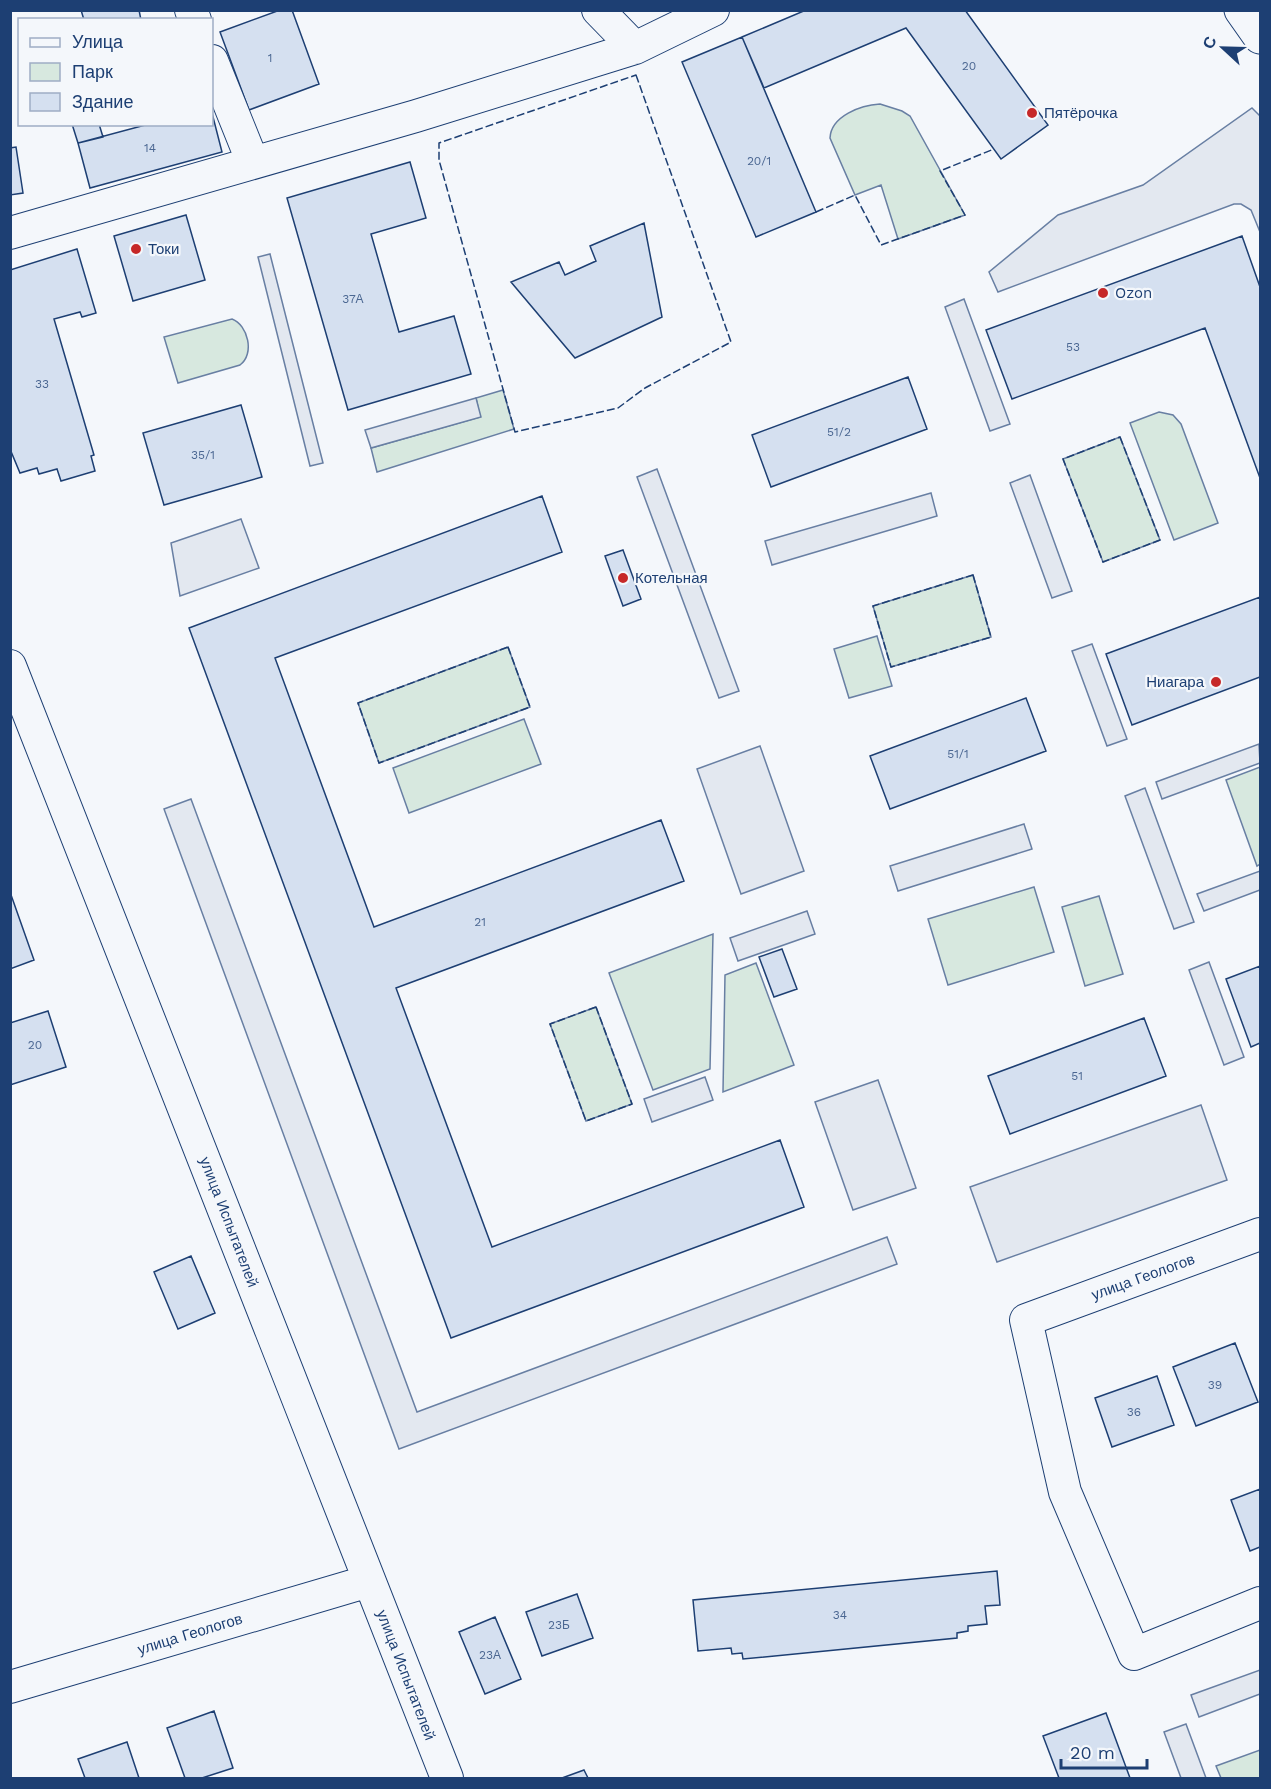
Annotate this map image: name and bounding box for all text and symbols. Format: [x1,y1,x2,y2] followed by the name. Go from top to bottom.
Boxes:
[18,18,213,126] legend
[1193,18,1253,78] north arrow
[72,31,124,52] text: Улица
[1199,33,1221,51] text: С
[268,51,272,65] house number: 1
[962,59,976,73] house number: 20
[72,61,113,82] text: Парк
[72,91,133,112] text: Здание
[1044,104,1118,122] place label: Пятёрочка
[1025,106,1039,120] marker: Пятёрочка
[144,141,156,155] house number: 14
[747,154,771,168] house number: 20/1
[148,240,179,258] place label: Токи
[129,242,143,256] marker: Токи
[1115,284,1152,302] place label: Ozon
[1096,286,1110,300] marker: Ozon
[342,292,364,306] house number: 37А
[1066,340,1080,354] house number: 53
[35,377,49,391] house number: 33
[827,425,851,439] house number: 51/2
[191,448,215,462] house number: 35/1
[635,569,708,587] place label: Котельная
[616,571,630,585] marker: Котельная
[1146,673,1205,691] place label: Ниагара
[1209,675,1223,689] marker: Ниагара
[947,747,969,761] house number: 51/1
[474,915,486,929] house number: 21
[28,1038,42,1052] house number: 20
[1071,1069,1083,1083] house number: 51
[196,1154,262,1290] street label: улица Испытателей
[1089,1250,1197,1304] street label: улица Геологов
[1208,1378,1222,1392] house number: 39
[1127,1405,1141,1419] house number: 36
[373,1607,439,1743] street label: улица Испытателей
[833,1608,847,1622] house number: 34
[135,1610,245,1658] street label: улица Геологов
[548,1618,570,1632] house number: 23Б
[479,1648,501,1662] house number: 23А
[1061,1732,1146,1770] scale bar
[1070,1742,1115,1763] text: 20 m

